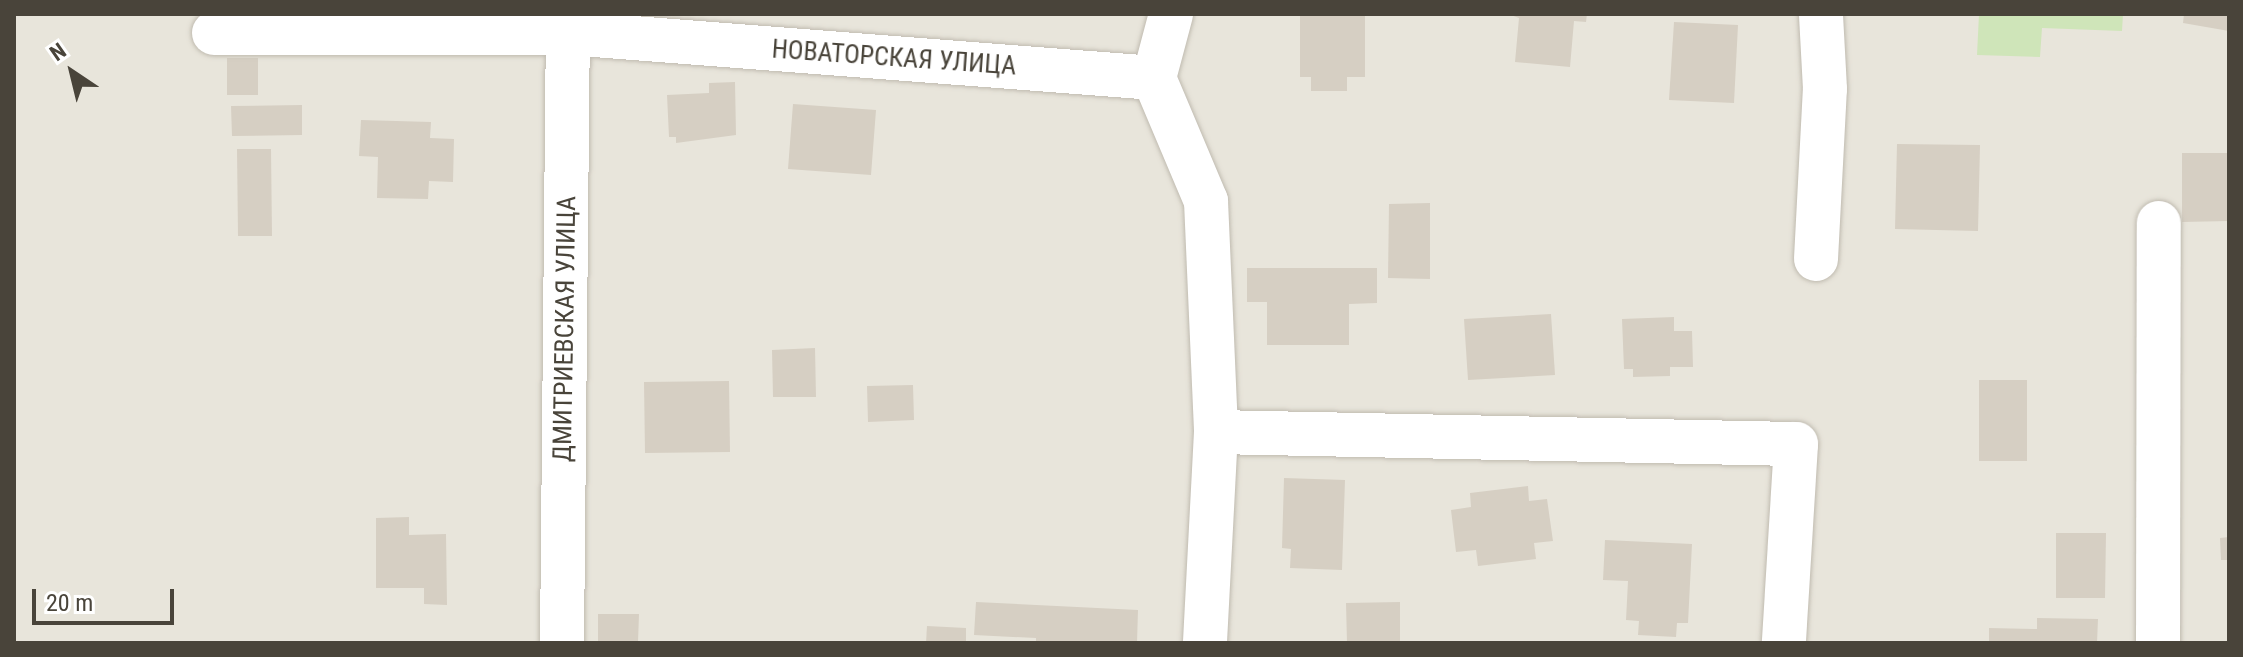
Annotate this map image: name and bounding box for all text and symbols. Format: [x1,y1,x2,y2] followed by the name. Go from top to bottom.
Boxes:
[32,32,112,112] north arrow
[771,34,1017,82] street label: НОВАТОРСКАЯ УЛИЦА
[45,38,71,66] text: N
[547,196,583,462] street label: ДМИТРИЕВСКАЯ УЛИЦА
[36,573,178,623] scale bar
[46,589,93,617] text: 20 m

